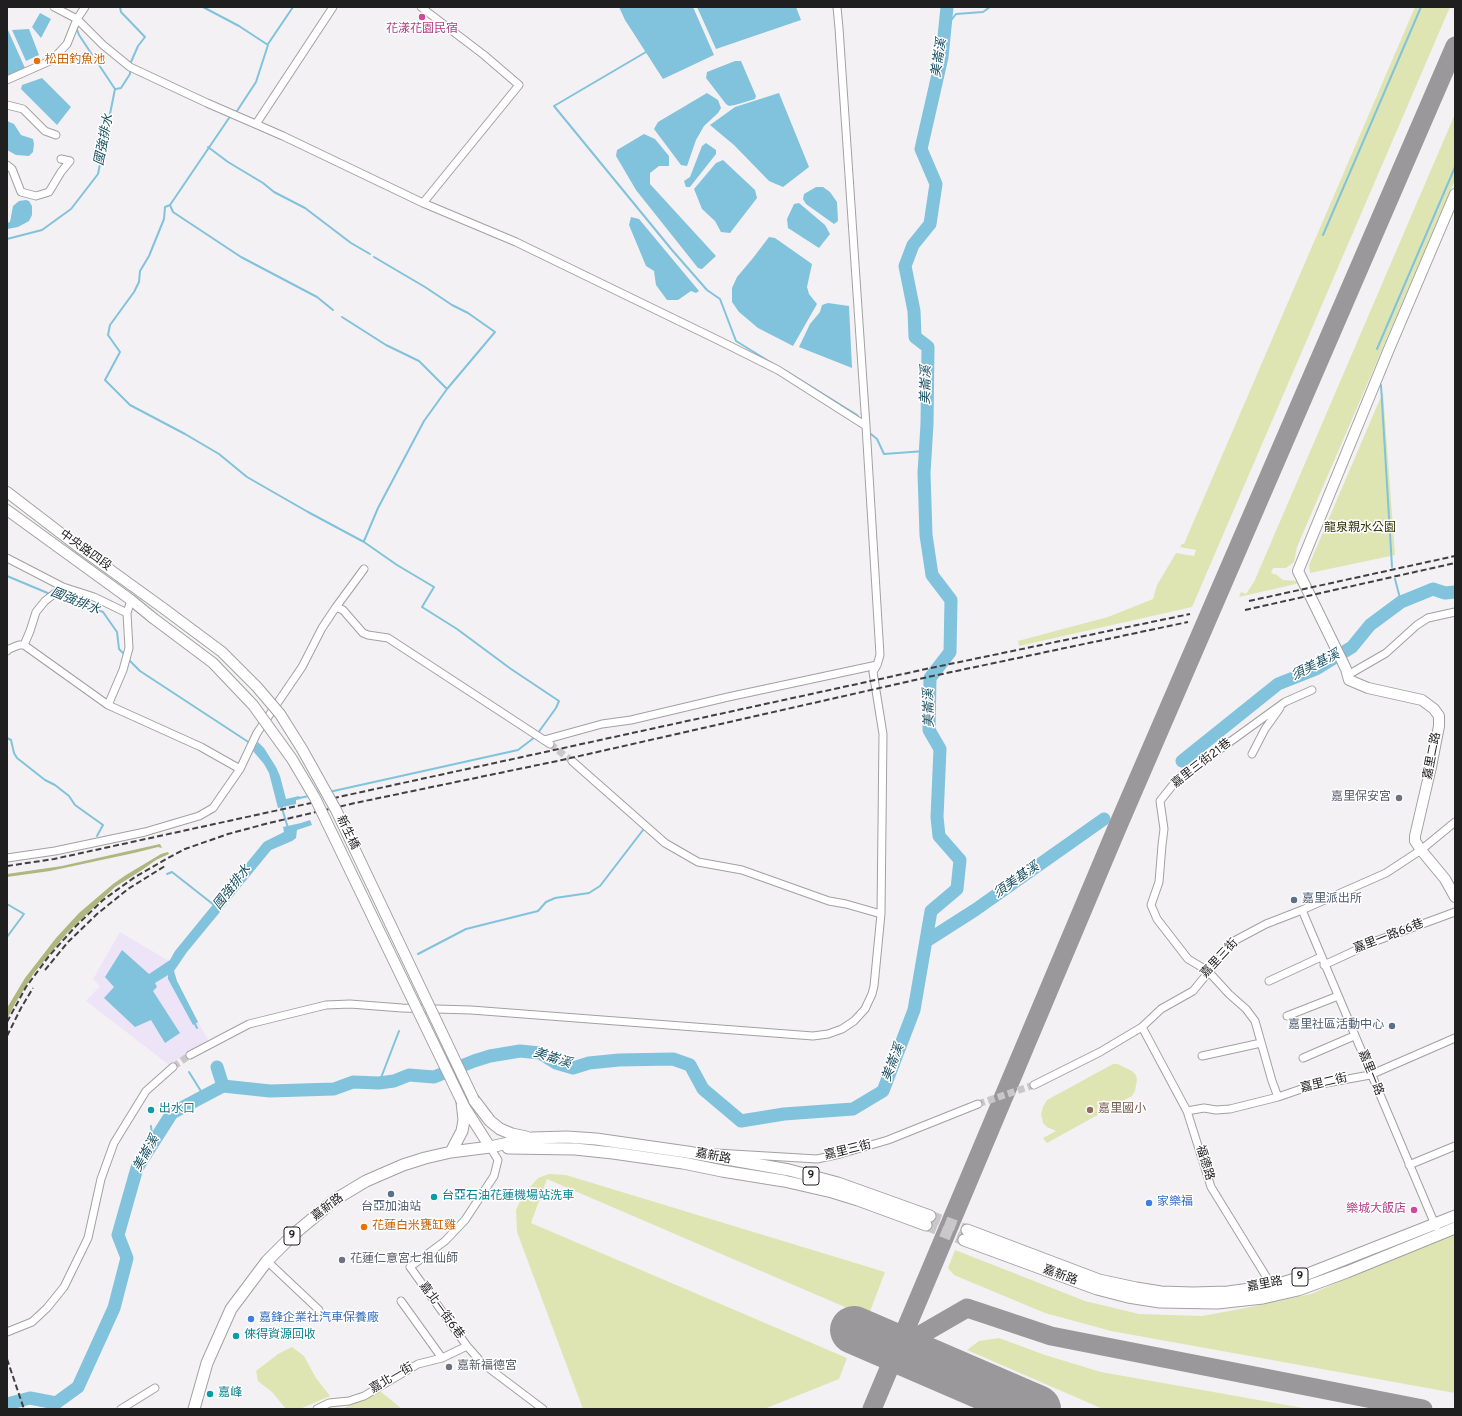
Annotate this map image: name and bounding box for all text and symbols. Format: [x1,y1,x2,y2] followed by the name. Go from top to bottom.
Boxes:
[417,12,427,22] marker: 花漾花園民宿
[386,23,458,37] place label: 花漾花園民宿
[929,38,951,78] water label: 美崙溪
[45,54,105,68] place label: 松田釣魚池
[32,56,42,66] marker: 松田釣魚池
[92,113,118,167] water label: 國強排水
[919,365,935,405] water label: 美崙溪
[1324,522,1396,536] park label: 龍泉親水公園
[56,528,114,574] street label: 中央路四段
[48,585,102,619] water label: 國強排水
[1289,647,1343,685] water label: 須美基溪
[922,688,938,728] water label: 美崙溪
[1421,731,1445,781] street label: 嘉里二路
[1169,736,1235,792] street label: 嘉里三街21巷
[1331,791,1391,805] place label: 嘉里保安宮
[1394,793,1404,803] marker: 嘉里保安宮
[333,814,361,852] street label: 新生橋
[991,860,1043,902] water label: 須美基溪
[211,863,255,913] water label: 國強排水
[1302,893,1362,907] place label: 嘉里派出所
[1289,895,1299,905] marker: 嘉里派出所
[1352,917,1426,957] street label: 嘉里一路66巷
[1198,937,1242,981] street label: 嘉里三街
[1288,1019,1384,1033] place label: 嘉里社區活動中心
[1387,1021,1397,1031] marker: 嘉里社區活動中心
[880,1042,908,1084] water label: 美崙溪
[531,1046,573,1072] water label: 美崙溪
[1354,1048,1386,1098] street label: 嘉里一路
[1299,1072,1349,1096] street label: 嘉里二街
[159,1103,195,1117] place label: 出水口
[1098,1103,1146,1117] place label: 嘉里國小
[146,1105,156,1115] marker: 出水口
[1085,1105,1095,1115] marker: 嘉里國小
[131,1133,163,1175] water label: 美崙溪
[823,1138,873,1164] street label: 嘉里三街
[1192,1144,1216,1182] street label: 福德路
[694,1146,732,1168] street label: 嘉新路
[803,1167,819,1185] road number: 9
[386,1189,396,1199] marker: 台亞加油站
[442,1190,574,1204] place label: 台亞石油花蓮機場站洗車
[309,1191,347,1225] street label: 嘉新路
[429,1192,439,1202] marker: 台亞石油花蓮機場站洗車
[1157,1196,1193,1210] place label: 家樂福
[1144,1198,1154,1208] marker: 家樂福
[361,1201,421,1215] place label: 台亞加油站
[1346,1203,1406,1217] place label: 樂城大飯店
[1409,1205,1419,1215] marker: 樂城大飯店
[372,1220,456,1234] place label: 花蓮白米甕缸雞
[359,1222,369,1232] marker: 花蓮白米甕缸雞
[284,1227,300,1245] road number: 9
[350,1253,458,1267] place label: 花蓮仁意宮七祖仙師
[337,1255,347,1265] marker: 花蓮仁意宮七祖仙師
[1041,1263,1079,1289] street label: 嘉新路
[1292,1268,1308,1286] road number: 9
[1246,1274,1284,1296] street label: 嘉里路
[415,1280,467,1342] street label: 嘉北一街6巷
[259,1312,379,1326] place label: 嘉鋒企業社汽車保養廠
[246,1314,256,1324] marker: 嘉鋒企業社汽車保養廠
[244,1329,316,1343] place label: 倈得資源回收
[231,1331,241,1341] marker: 倈得資源回收
[457,1360,517,1374] place label: 嘉新福德宮
[368,1361,416,1397] street label: 嘉北一街
[444,1362,454,1372] marker: 嘉新福德宮
[218,1387,242,1401] place label: 嘉峰
[205,1389,215,1399] marker: 嘉峰

